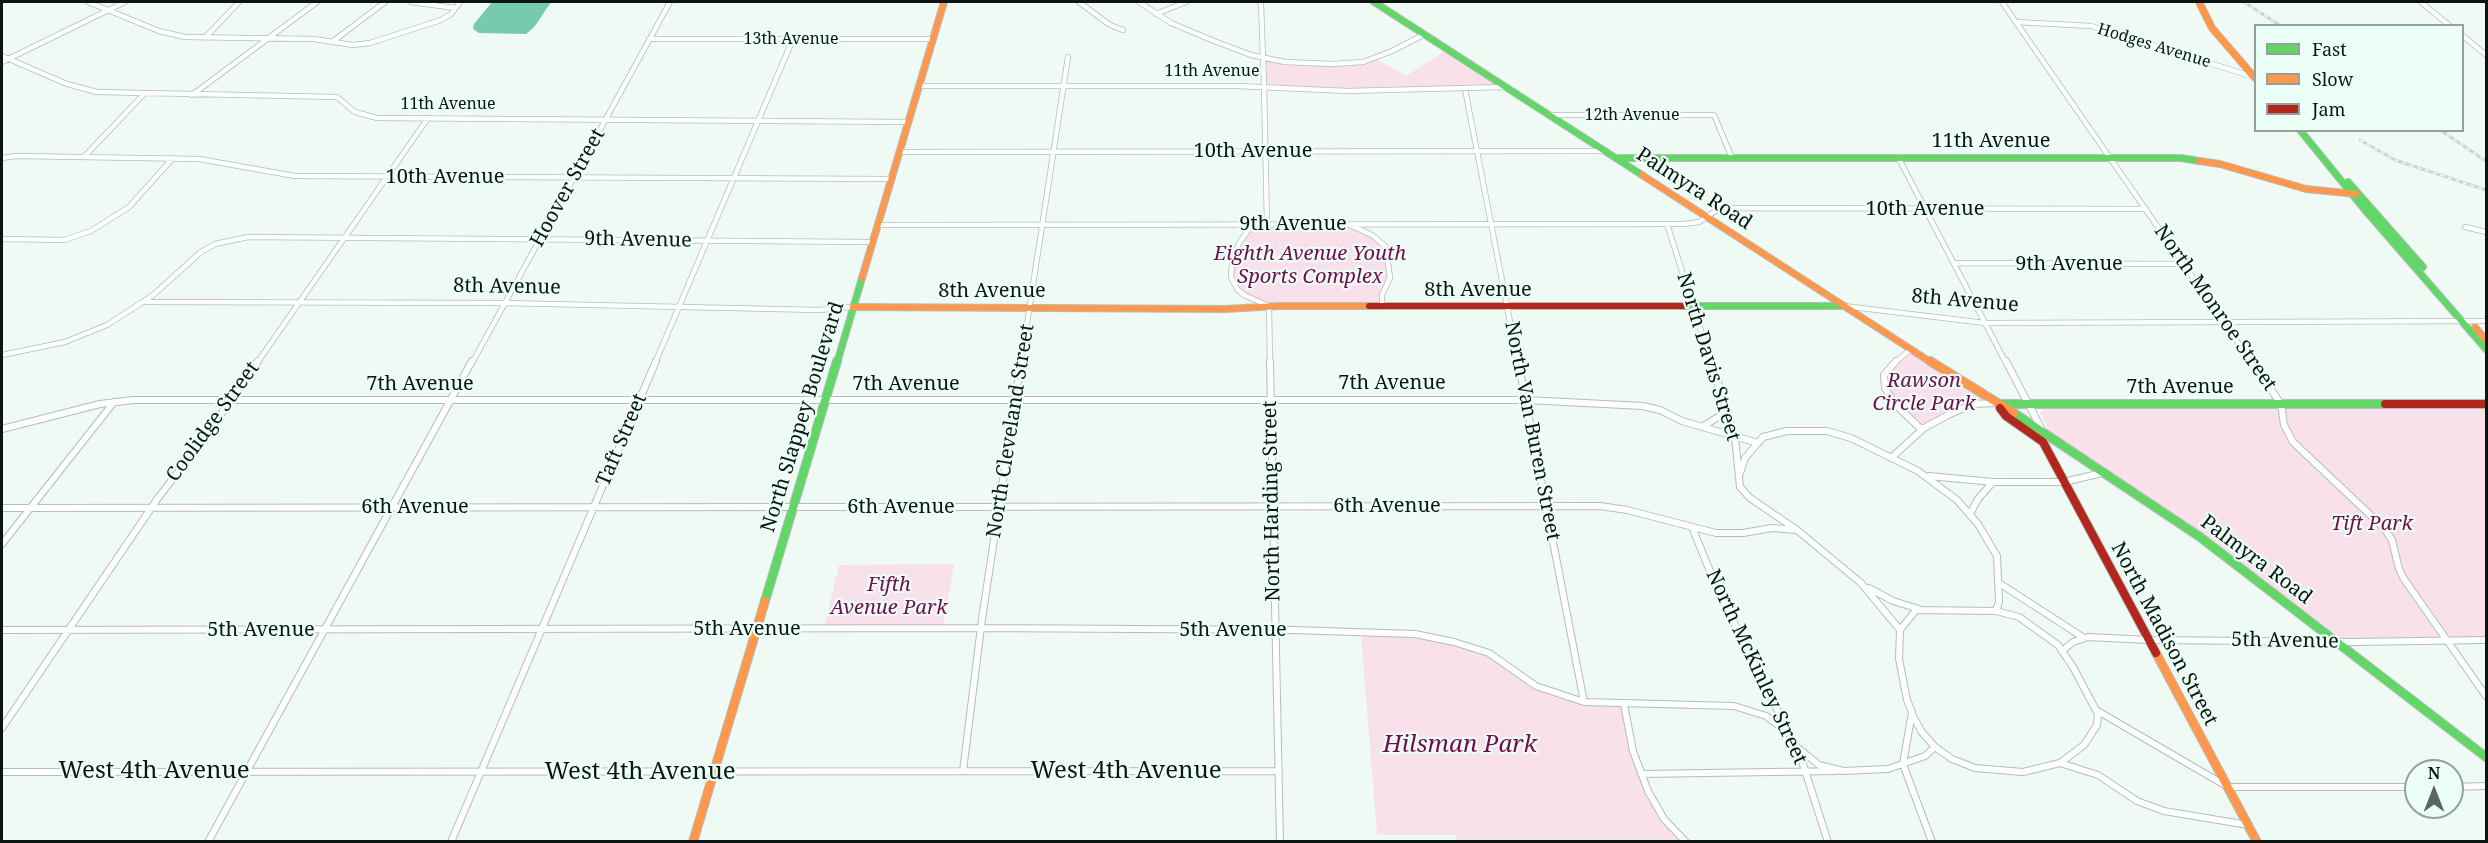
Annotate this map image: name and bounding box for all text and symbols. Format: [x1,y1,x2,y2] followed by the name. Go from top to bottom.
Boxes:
[2095,20,2213,72] street label: Hodges Avenue
[2254,24,2464,132] legend
[743,29,839,49] street label: 13th Avenue
[2312,37,2347,61] text: Fast
[1164,61,1260,81] street label: 11th Avenue
[2312,67,2353,91] text: Slow
[400,94,496,114] street label: 11th Avenue
[2312,97,2346,121] text: Jam
[1584,105,1680,125] street label: 12th Avenue
[526,125,610,251] street label: Hoover Street
[1932,129,2050,153] street label: 11th Avenue
[1194,139,1312,163] street label: 10th Avenue
[1632,143,1756,235] street label: Palmyra Road
[386,165,504,189] street label: 10th Avenue
[1866,197,1984,221] street label: 10th Avenue
[1239,212,1347,236] street label: 9th Avenue
[2149,220,2281,396] street label: North Monroe Street
[584,227,692,253] street label: 9th Avenue
[1214,242,1406,289] park label: Eighth Avenue Youth Sports Complex
[2015,252,2123,276] street label: 9th Avenue
[1671,270,1745,444] street label: North Davis Street
[453,274,561,300] street label: 8th Avenue
[1424,278,1532,302] street label: 8th Avenue
[938,279,1046,303] street label: 8th Avenue
[1910,284,2020,318] street label: 8th Avenue
[756,299,850,535] street label: North Slappey Boulevard
[1499,319,1565,543] street label: North Van Buren Street
[982,322,1040,540] street label: North Cleveland Street
[161,357,265,487] street label: Coolidge Street
[1872,369,1976,416] park label: Rawson Circle Park
[1338,371,1446,395] street label: 7th Avenue
[366,372,474,396] street label: 7th Avenue
[852,372,960,396] street label: 7th Avenue
[2126,375,2234,399] street label: 7th Avenue
[592,390,652,490] street label: Taft Street
[1258,400,1286,602] street label: North Harding Street
[1333,494,1441,518] street label: 6th Avenue
[361,495,469,519] street label: 6th Avenue
[847,495,955,519] street label: 6th Avenue
[2196,510,2316,610] street label: Palmyra Road
[2331,512,2413,536] park label: Tift Park
[2105,538,2223,730] street label: North Madison Street
[1700,566,1812,768] street label: North McKinley Street
[830,573,948,620] park label: Fifth Avenue Park
[693,617,801,641] street label: 5th Avenue
[207,618,315,642] street label: 5th Avenue
[1179,618,1287,642] street label: 5th Avenue
[2231,628,2339,654] street label: 5th Avenue
[1383,731,1537,759] park label: Hilsman Park
[58,757,250,785] street label: West 4th Avenue
[1030,757,1222,785] street label: West 4th Avenue
[544,758,736,786] street label: West 4th Avenue
[2404,759,2464,819] north arrow
[2428,762,2440,784] text: N

